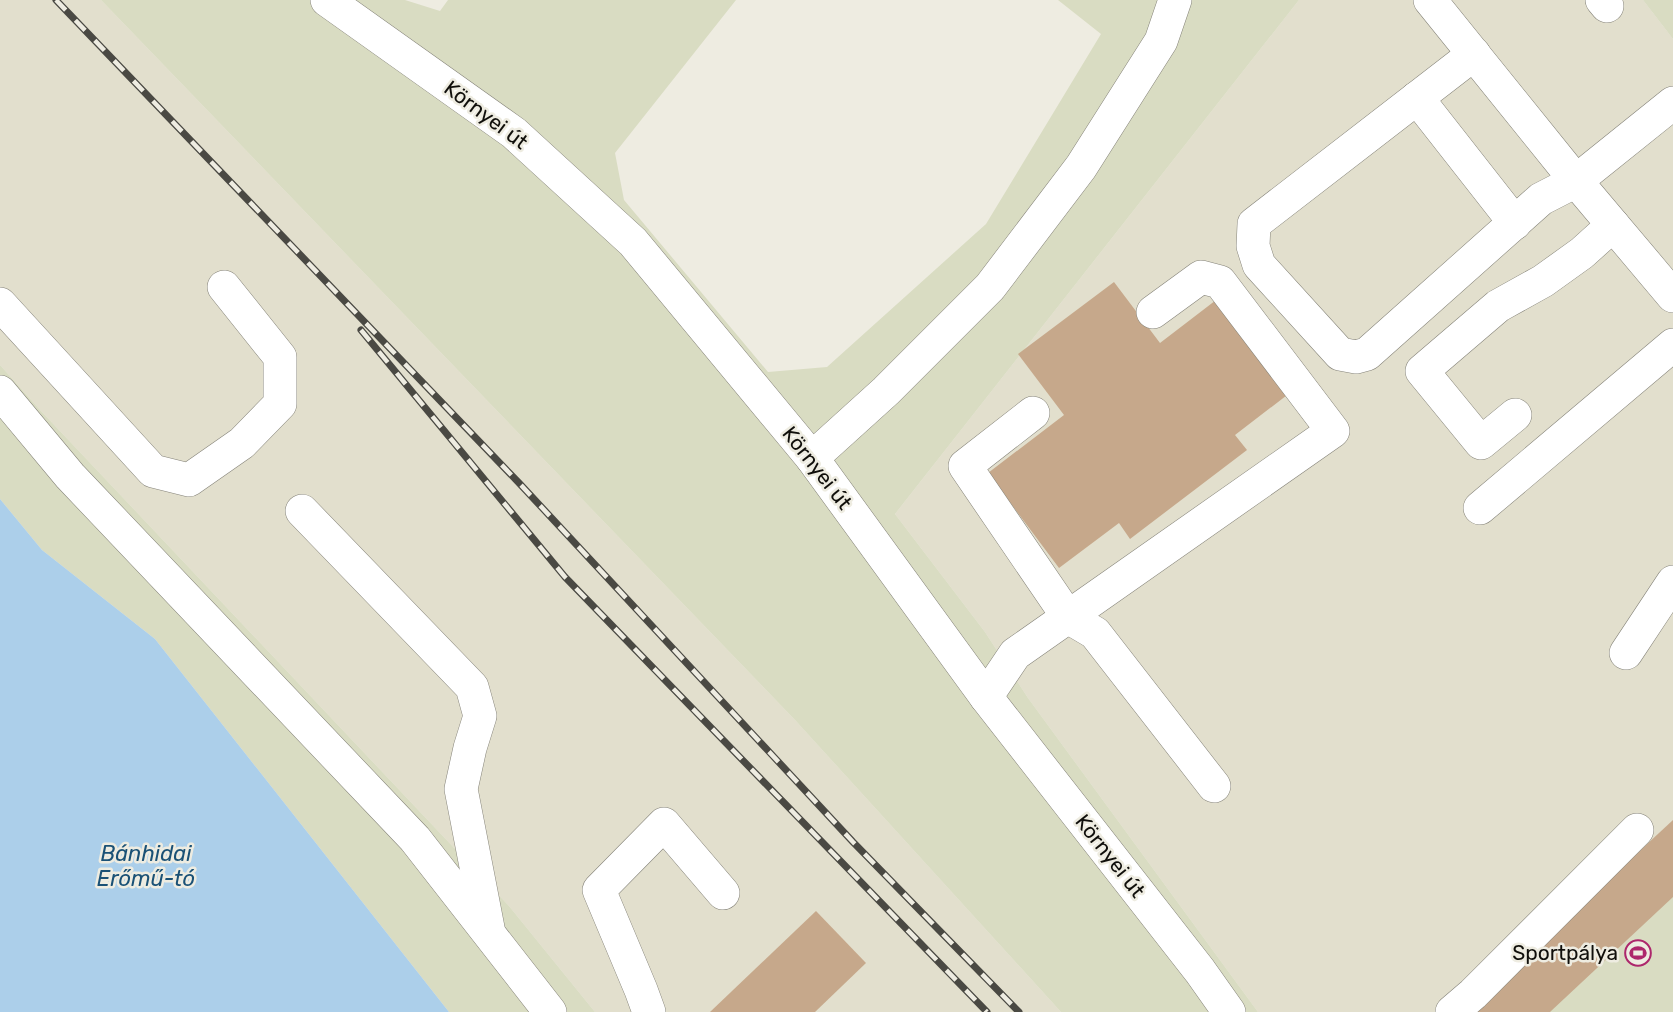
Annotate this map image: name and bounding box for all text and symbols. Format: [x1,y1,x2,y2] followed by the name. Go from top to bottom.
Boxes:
[439,75,533,154] street label: Környei út
[777,421,858,514] street label: Környei út
[1070,809,1151,902] street label: Környei út
[97,840,195,892] water label: Bánhidai Erőmű-tó
[1623,938,1653,968] sports icon: Sportpálya
[1512,940,1618,965] place label: Sportpálya

